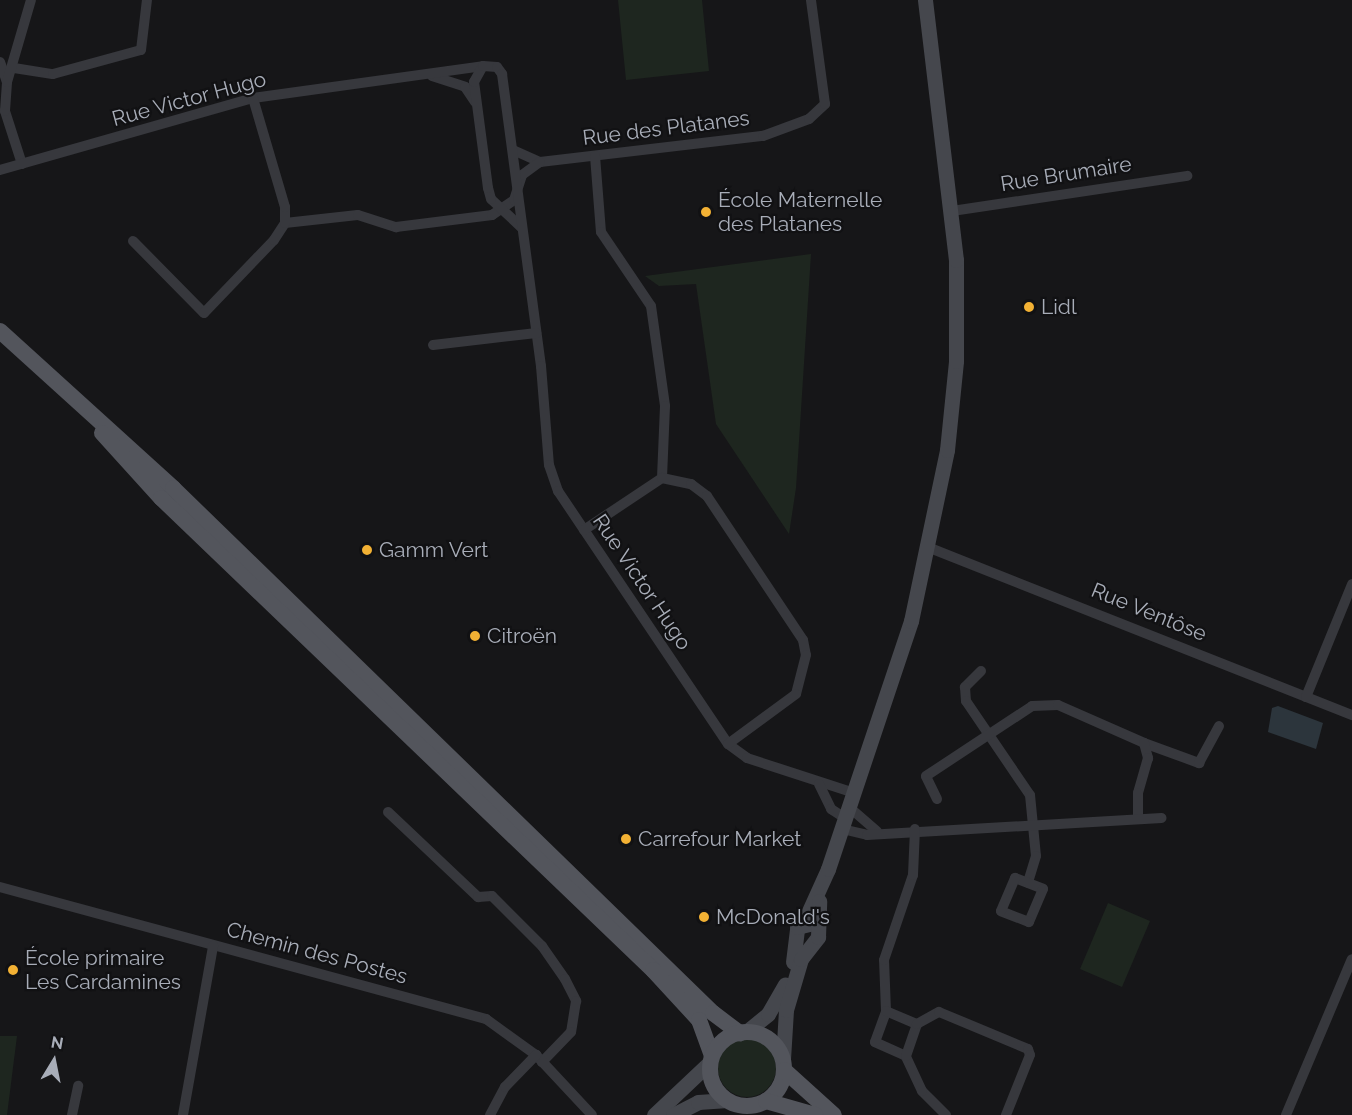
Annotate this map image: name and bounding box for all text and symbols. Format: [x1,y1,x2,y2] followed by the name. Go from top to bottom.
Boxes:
[109,66,269,132] street label: Rue Victor Hugo
[581,105,751,151] street label: Rue des Platanes
[999,151,1133,197] street label: Rue Brumaire
[718,187,882,237] place label: École Maternelle des Platanes
[699,205,713,219] marker: École Maternelle des Platanes
[1041,294,1077,320] place label: Lidl
[1022,300,1036,314] marker: Lidl
[587,509,697,655] street label: Rue Victor Hugo
[379,537,489,563] place label: Gamm Vert
[360,543,374,557] marker: Gamm Vert
[1087,577,1211,647] street label: Rue Ventôse
[487,623,557,649] place label: Citroën
[468,629,482,643] marker: Citroën
[638,826,802,852] place label: Carrefour Market
[619,832,633,846] marker: Carrefour Market
[716,904,830,930] place label: McDonald's
[697,910,711,924] marker: McDonald's
[224,917,410,989] street label: Chemin des Postes
[25,945,181,995] place label: École primaire Les Cardamines
[6,963,20,977] marker: École primaire Les Cardamines
[24,1031,84,1091] north arrow
[50,1032,65,1053] text: N

